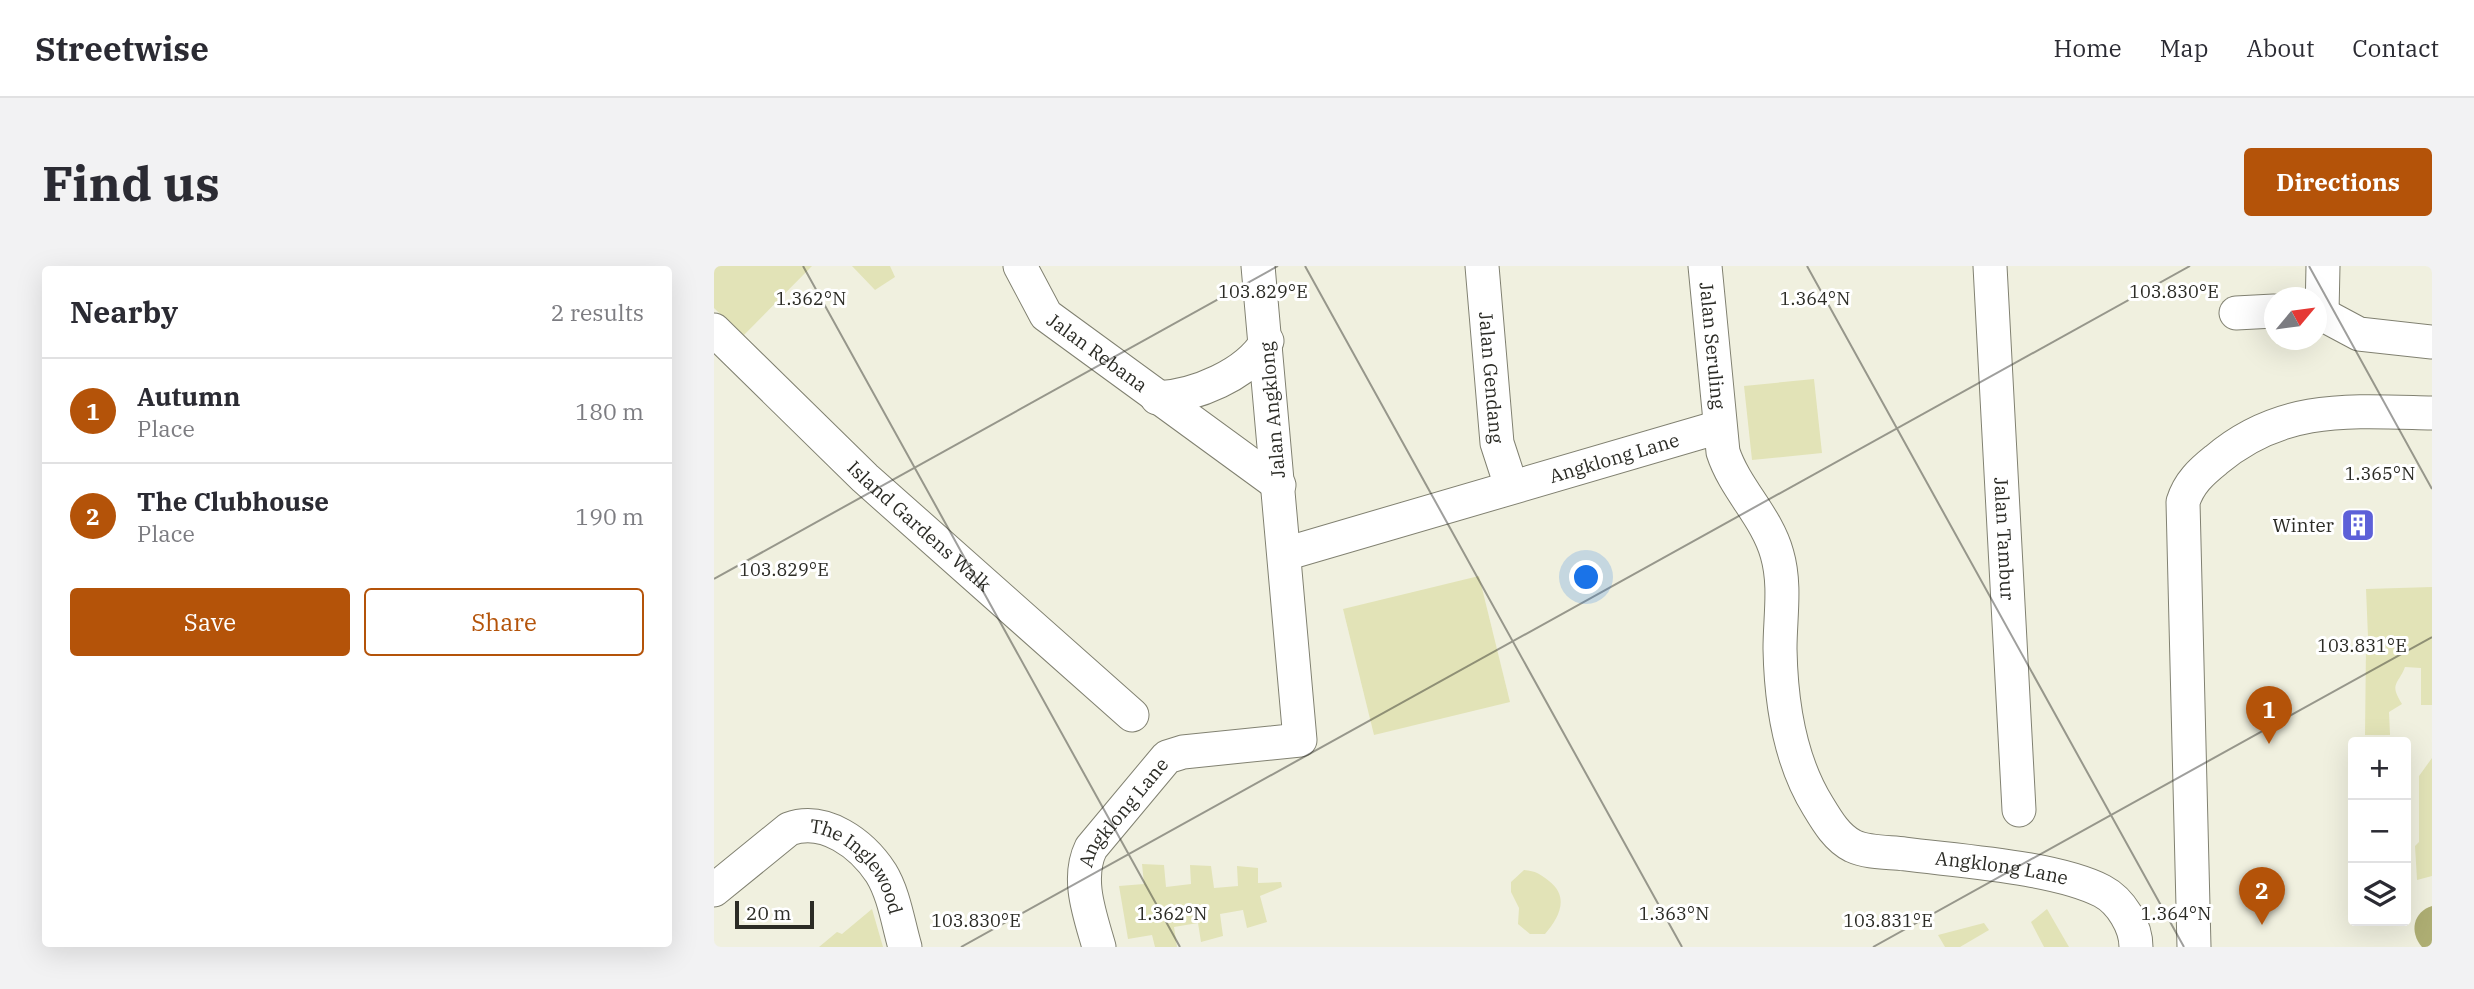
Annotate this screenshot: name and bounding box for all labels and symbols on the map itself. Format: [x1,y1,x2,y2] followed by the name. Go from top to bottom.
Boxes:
[1218,280,1308,303] text: 103.829°E
[2129,280,2219,303] text: 103.830°E
[1695,281,1731,411] street label: Jalan Seruling
[776,287,846,310] text: 1.362°N
[1780,287,1850,310] text: 1.364°N
[2264,287,2327,350] north arrow
[1042,308,1152,397] street label: Jalan Rebana
[1474,311,1509,445] street label: Jalan Gendang
[1254,340,1290,479] street label: Jalan Angklong
[1547,427,1682,488] street label: Angklong Lane
[842,456,996,596] street label: Island Gardens Walk
[2345,462,2415,485] text: 1.365°N
[1989,476,2020,601] street label: Jalan Tambur
[2339,506,2377,544] building icon: Winter
[2272,513,2335,537] place label: Winter
[739,558,829,581] text: 103.829°E
[1569,560,1603,594] your location
[2317,634,2407,657] text: 103.831°E
[2246,686,2292,744] pin: 1
[1073,753,1173,870] street label: Angklong Lane
[808,814,908,917] street label: The Inglewood
[1934,846,2071,890] street label: Angklong Lane
[2239,867,2285,925] pin: 2
[735,898,814,930] scale bar
[1137,902,1207,925] text: 1.362°N
[1639,902,1709,925] text: 1.363°N
[2141,902,2211,925] text: 1.364°N
[931,909,1021,932] text: 103.830°E
[1843,909,1933,932] text: 103.831°E

